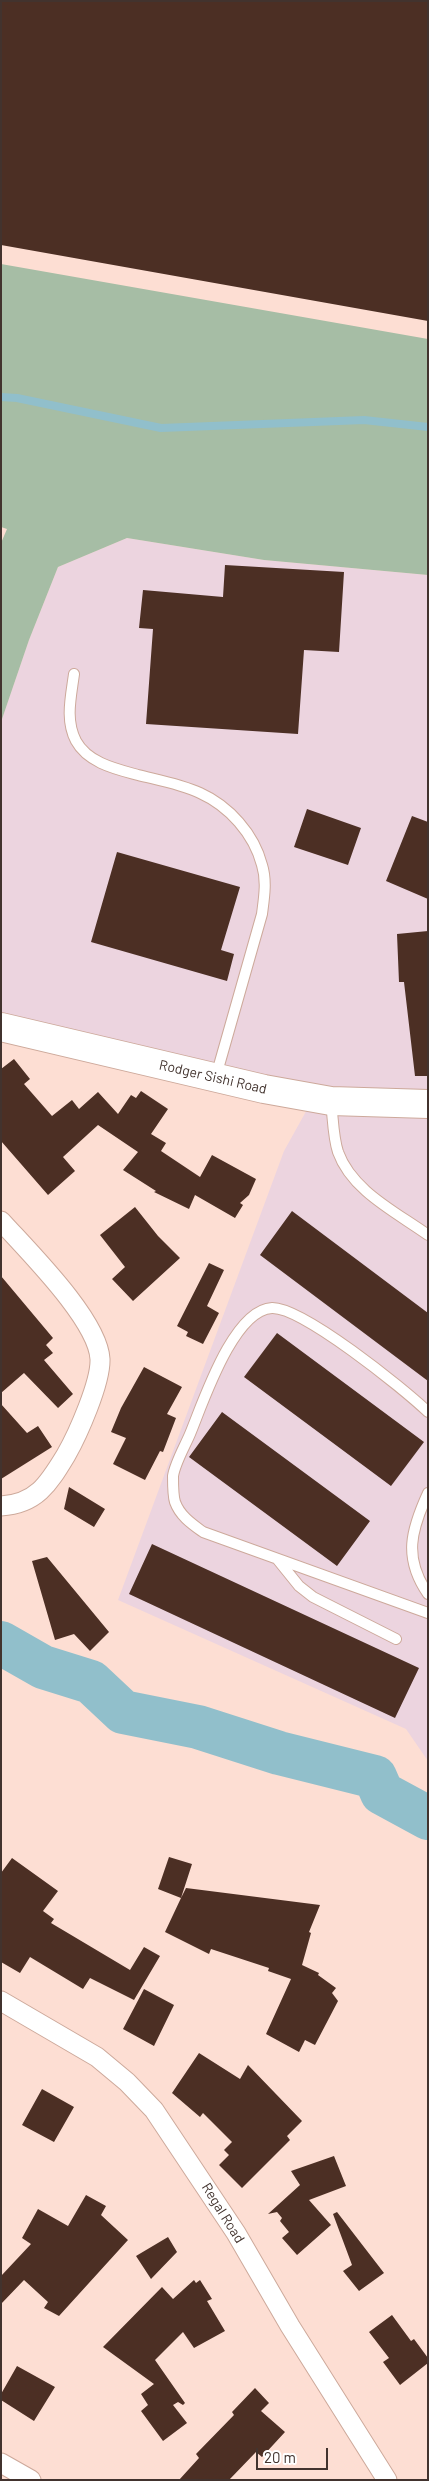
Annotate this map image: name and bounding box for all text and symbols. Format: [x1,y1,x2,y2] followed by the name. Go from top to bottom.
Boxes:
[158,1056,268,1098] street label: Rodger Sishi Road
[198,2180,248,2246] street label: Regal Road
[259,2438,332,2470] scale bar
[264,2448,296,2466] text: 20 m

